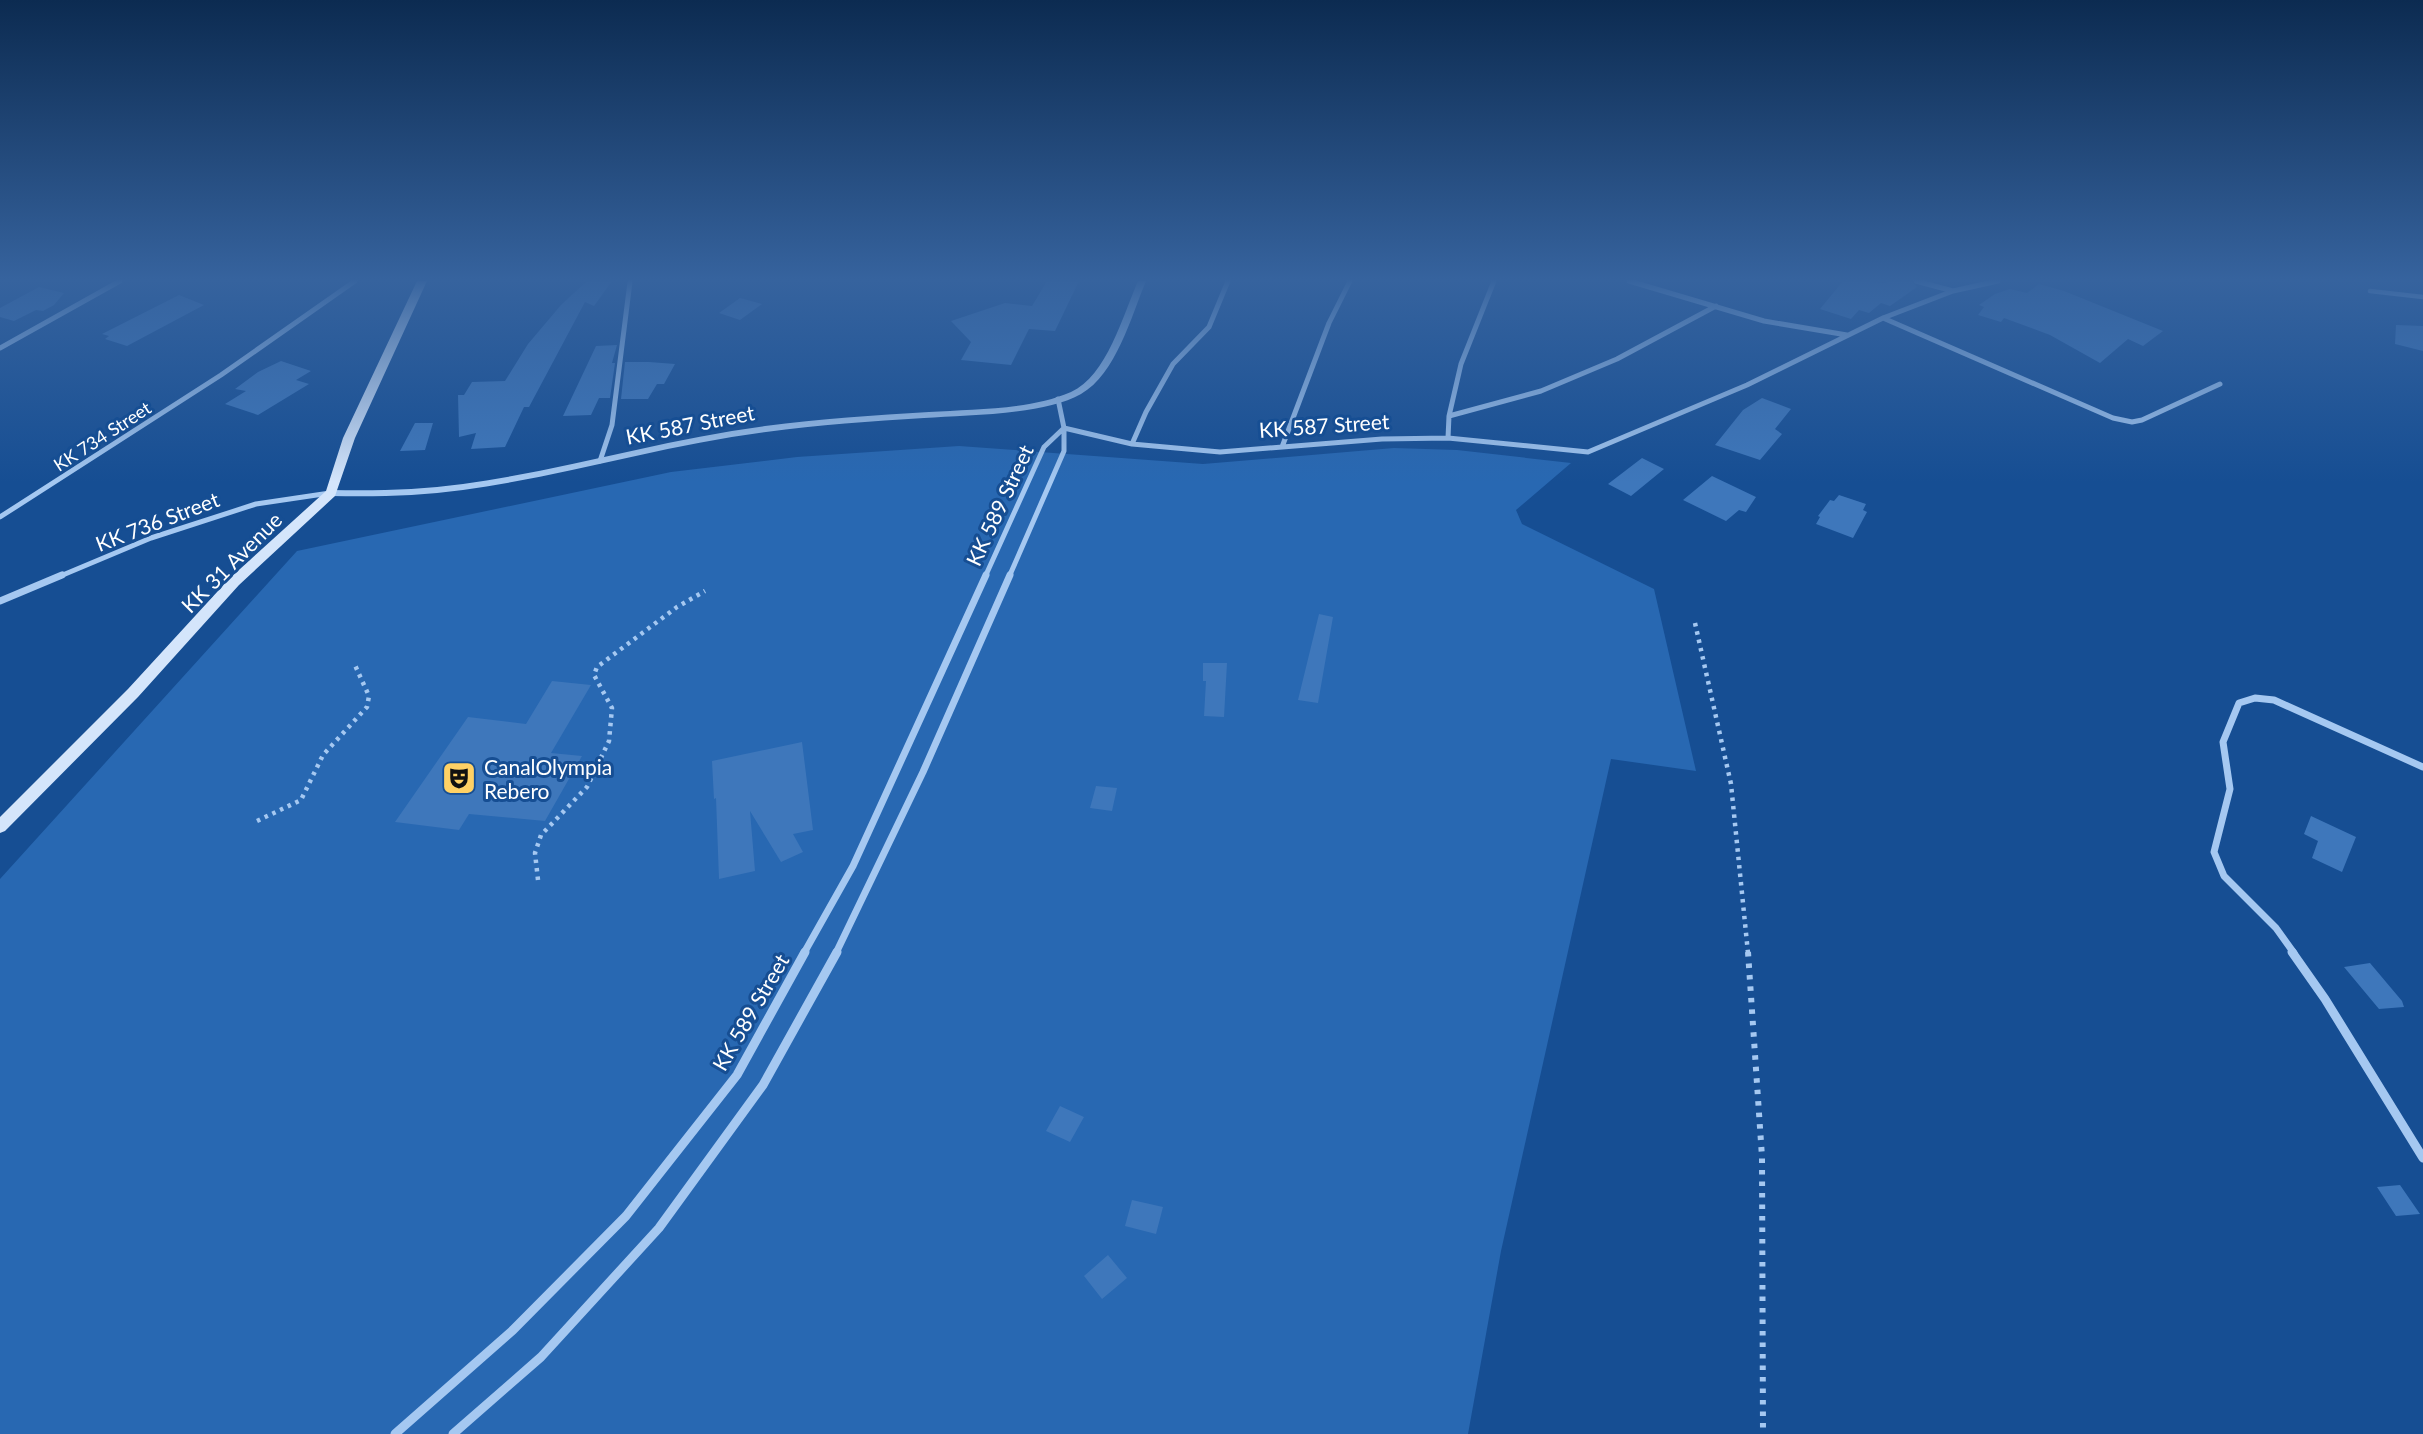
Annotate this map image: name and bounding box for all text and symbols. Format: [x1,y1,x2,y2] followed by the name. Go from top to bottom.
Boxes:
[49,396,155,476] street label: KK 734 Street
[624,399,757,449] street label: KK 587 Street
[1258,408,1390,442] street label: KK 587 Street
[960,440,1038,569] street label: KK 589 Street
[92,486,223,556] street label: KK 736 Street
[176,507,286,617] street label: KK 31 Avenue
[484,754,612,803] place label: CanalOlympia Rebero
[440,759,478,797] theatre icon: CanalOlympia Rebero
[707,949,794,1075] street label: KK 589 Street

